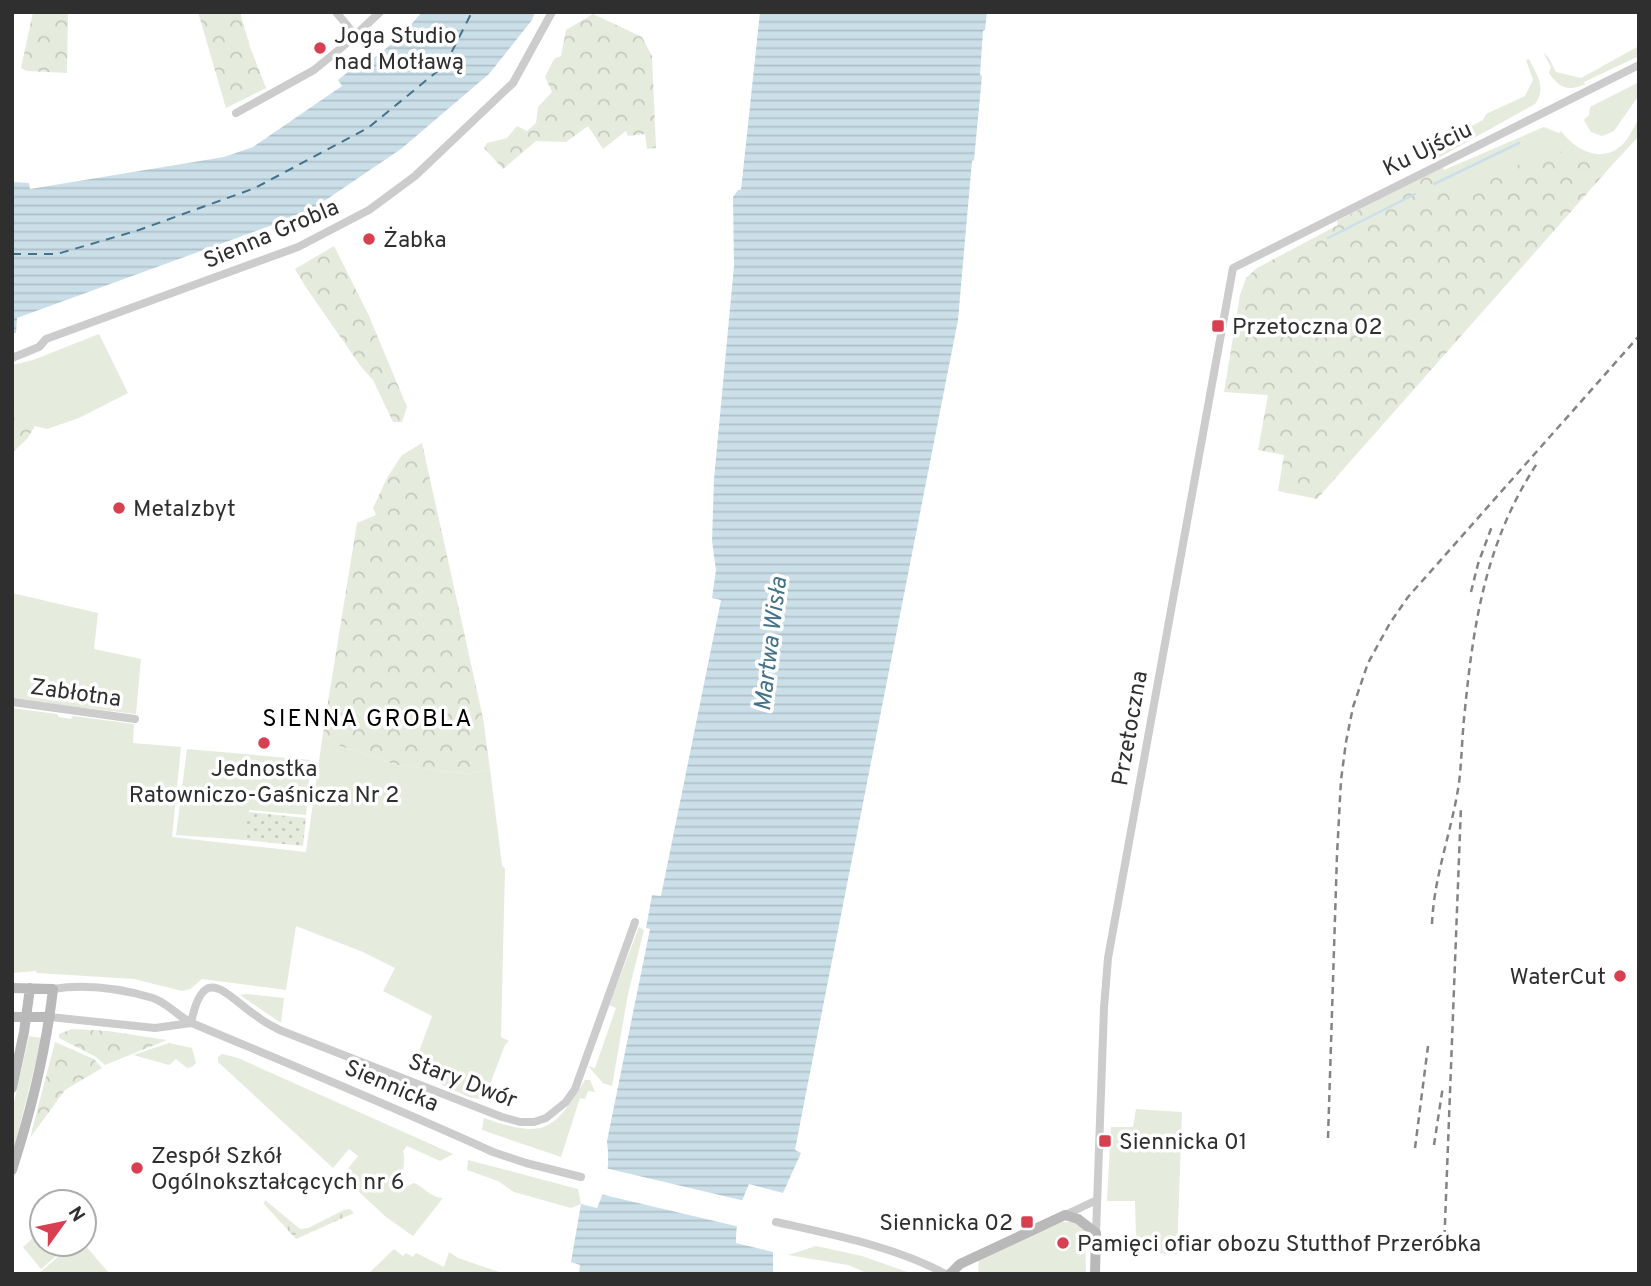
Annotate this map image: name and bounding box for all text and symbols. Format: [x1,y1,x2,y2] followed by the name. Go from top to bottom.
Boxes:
[334,23,464,78] place label: Joga Studio nad Motławą
[312,40,328,56] marker: Joga Studio nad Motławą
[1379,116,1478,184] street label: Ku Ujściu
[200,194,344,277] street label: Sienna Grobla
[383,226,447,256] place label: Żabka
[361,231,377,247] marker: Żabka
[1232,314,1383,343] place label: Przetoczna 02
[1210,318,1226,334] marker: Przetoczna 02
[133,496,236,525] place label: Metalzbyt
[111,500,127,516] marker: Metalzbyt
[749,575,795,713] water label: Martwa Wisła
[1107,669,1156,788] street label: Przetoczna
[28,674,123,715] street label: Zabłotna
[262,705,474,735] district label: SIENNA GROBLA
[256,735,272,751] marker: Jednostka Ratowniczo-Gaśnicza Nr 2
[129,756,399,811] place label: Jednostka Ratowniczo-Gaśnicza Nr 2
[1509,964,1606,993] place label: WaterCut
[1612,968,1628,984] marker: WaterCut
[403,1048,521,1116] street label: Stary Dwór
[340,1055,442,1120] street label: Siennicka
[1119,1129,1247,1158] place label: Siennicka 01
[1097,1133,1113,1149] marker: Siennicka 01
[151,1143,405,1198] place label: Zespół Szkół Ogólnokształcących nr 6
[129,1160,145,1176] marker: Zespół Szkół Ogólnokształcących nr 6
[28,1188,98,1258] north arrow
[62,1203,89,1227] text: N
[879,1210,1013,1239] place label: Siennicka 02
[1019,1214,1035,1230] marker: Siennicka 02
[1077,1231,1481,1260] place label: Pamięci ofiar obozu Stutthof Przeróbka
[1055,1235,1071,1251] marker: Pamięci ofiar obozu Stutthof Przeróbka

